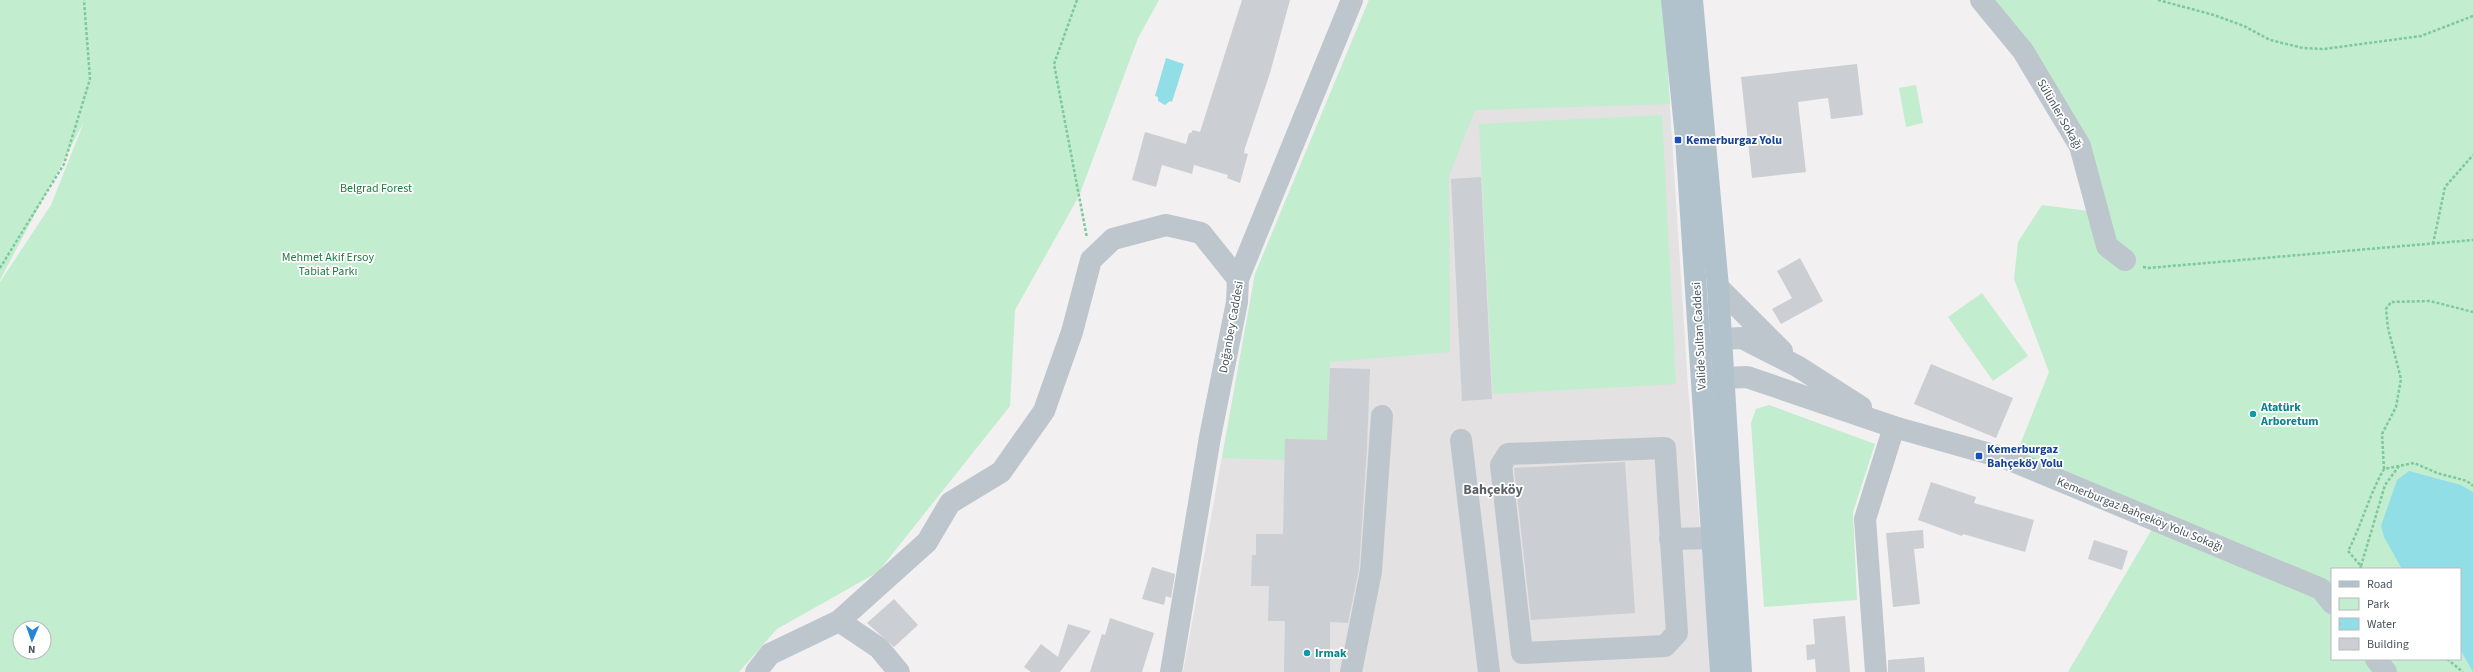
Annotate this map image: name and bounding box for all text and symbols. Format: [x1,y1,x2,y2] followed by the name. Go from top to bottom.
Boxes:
[2033,76,2087,152] street label: Sülünler Sokağı
[1686,132,1782,149] place label: Kemerburgaz Yolu
[1673,135,1683,145] marker: Kemerburgaz Yolu
[340,180,412,197] park label: Belgrad Forest
[282,249,375,280] park label: Mehmet Akif Ersoy Tabiat Parkı
[1215,280,1248,374] street label: Doğanbey Caddesi
[1688,282,1711,390] street label: Valide Sultan Caddesi
[2260,399,2319,430] place label: Atatürk Arboretum
[2248,409,2258,419] marker: Atatürk Arboretum
[1987,441,2063,472] place label: Kemerburgaz Bahçeköy Yolu
[1974,451,1984,461] marker: Kemerburgaz Bahçeköy Yolu
[2054,473,2226,556] street label: Kemerburgaz Bahçeköy Yolu Sokağı
[1463,480,1523,500] district label: Bahçeköy
[2331,568,2461,660] legend
[2367,576,2393,593] text: Road
[2367,596,2389,613] text: Park
[2367,616,2397,633] text: Water
[12,620,52,660] north arrow
[2367,636,2409,653] text: Building
[28,642,36,657] text: N
[1315,645,1347,662] place label: Irmak
[1302,648,1312,658] marker: Irmak

